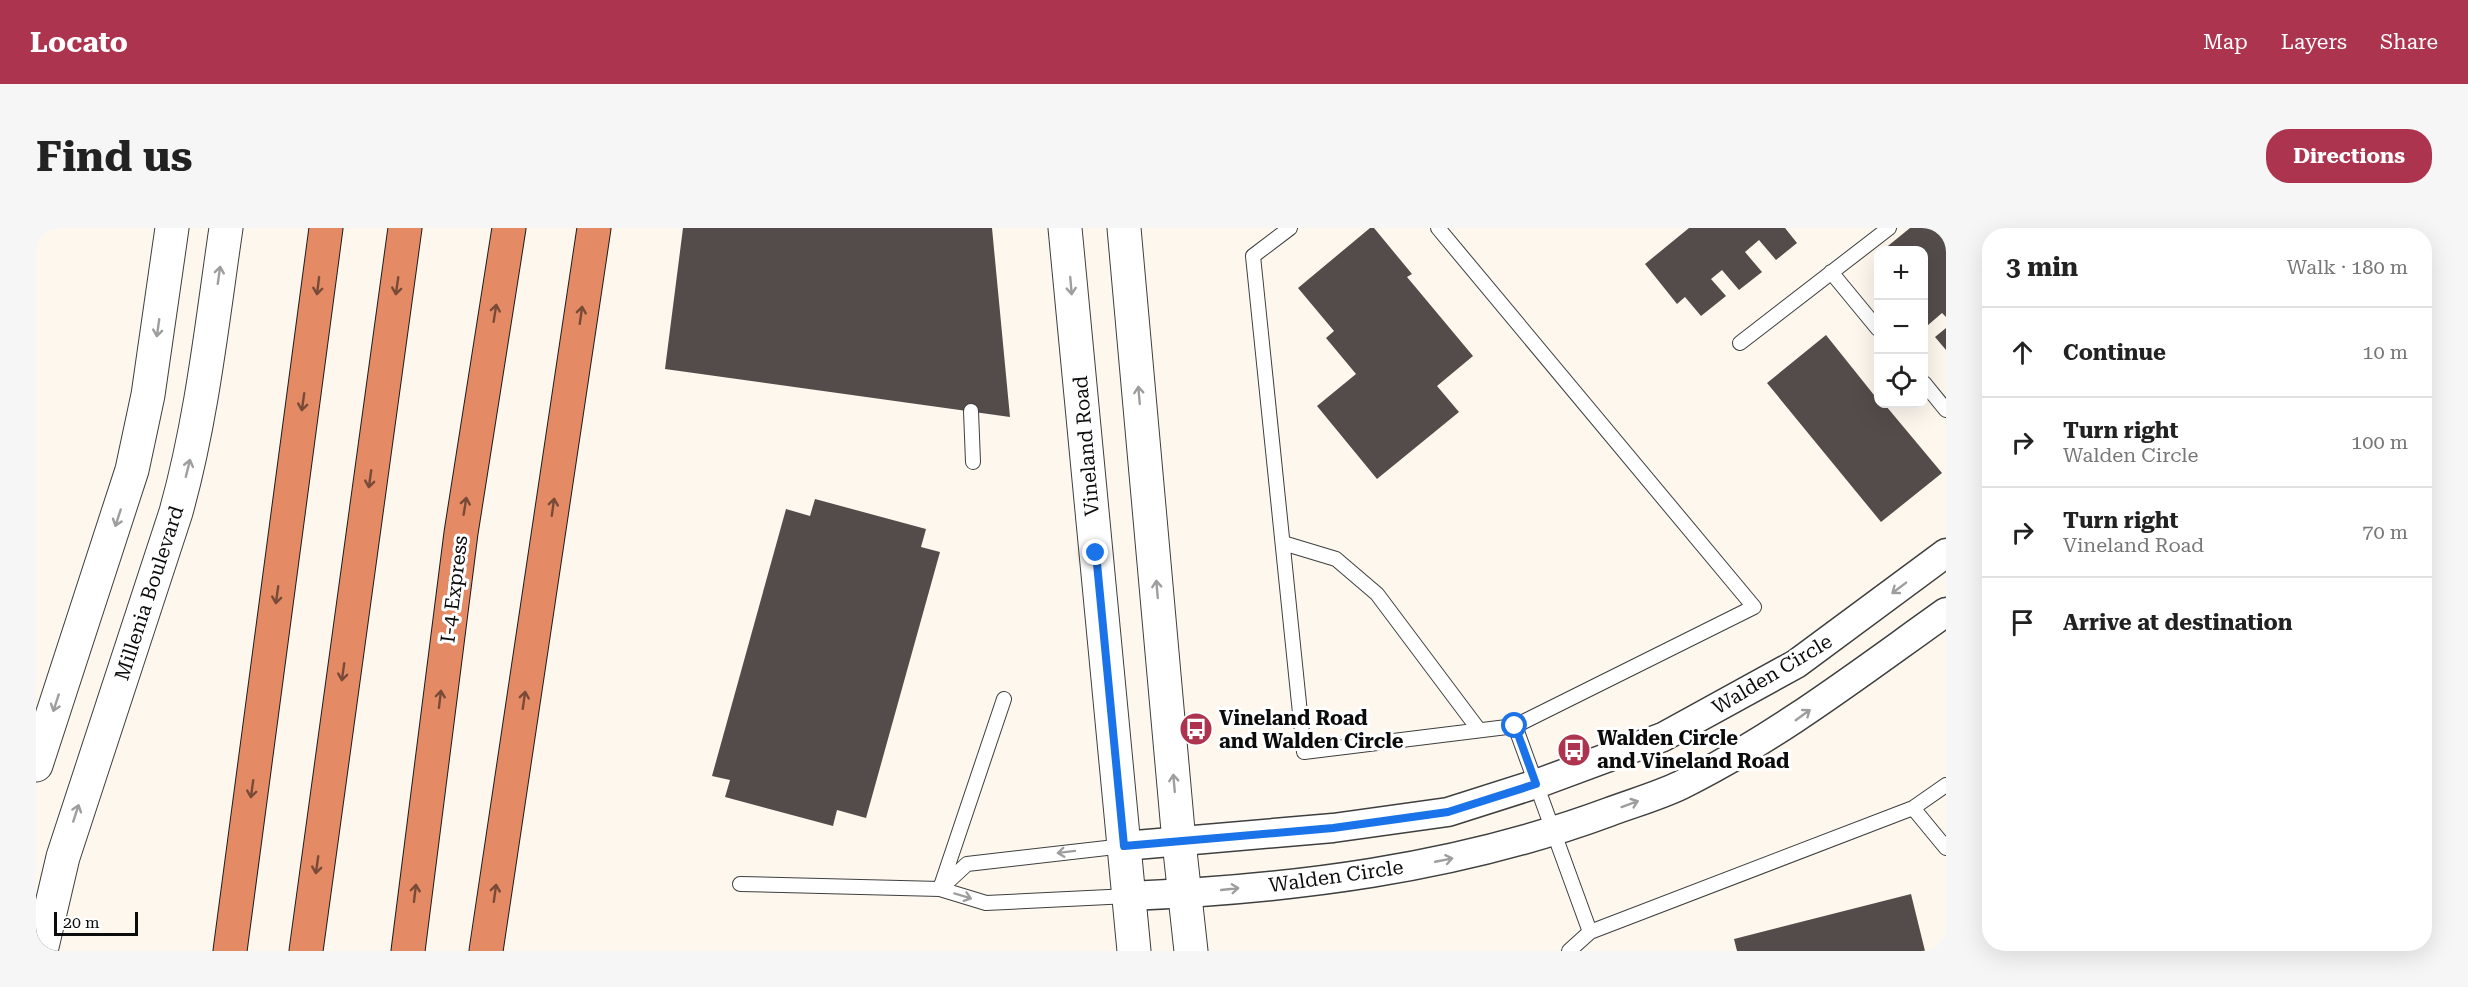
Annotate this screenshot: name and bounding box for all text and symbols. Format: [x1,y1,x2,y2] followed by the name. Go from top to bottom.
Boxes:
[30,26,128,59] text: Locato
[2203,30,2248,54] text: Map
[2281,30,2347,54] text: Layers
[2380,30,2438,54] text: Share
[2266,129,2432,183] button: Directions
[36,132,193,181] text: Find us
[1874,246,1928,408] map controls
[1874,246,1928,300] button: +
[2006,252,2078,282] text: 3 min
[2287,255,2408,279] text: Walk · 180 m
[214,266,225,286] one-way arrow
[313,276,324,295] one-way arrow
[391,276,402,295] one-way arrow
[1066,276,1077,296] one-way arrow
[1874,300,1928,354] button: −
[490,304,501,324] one-way arrow
[576,305,587,325] one-way arrow
[153,317,164,337] one-way arrow
[2006,336,2039,369] icon: ahead
[2063,340,2166,365] text: Continue
[2362,340,2408,364] text: 10 m
[1874,354,1928,408] button: locate
[1068,375,1104,517] street label: Vineland Road
[1133,385,1144,405] one-way arrow
[298,392,309,411] one-way arrow
[2063,418,2178,443] text: Turn right
[2006,426,2039,459] icon: right
[2351,430,2408,454] text: 100 m
[2063,443,2199,467] text: Walden Circle
[182,458,194,477] one-way arrow
[365,469,376,489] one-way arrow
[460,497,471,516] one-way arrow
[547,498,558,518] one-way arrow
[109,503,189,683] street label: Millenia Boulevard
[111,508,122,527] one-way arrow
[2063,508,2178,533] text: Turn right
[2006,516,2039,549] icon: right
[2362,520,2408,544] text: 70 m
[2063,533,2204,557] text: Vineland Road
[436,534,472,644] street label: I-4 Express
[1082,539,1108,565] route end
[1151,580,1162,599] one-way arrow
[1892,582,1908,595] one-way arrow
[272,585,283,605] one-way arrow
[2006,606,2039,639] icon: arrive
[2063,610,2292,635] text: Arrive at destination
[1708,629,1836,719] street label: Walden Circle
[338,662,349,682] one-way arrow
[434,690,445,710] one-way arrow
[518,691,529,711] one-way arrow
[50,693,61,712] one-way arrow
[1219,706,1404,753] place label: Vineland Road and Walden Circle
[1794,708,1810,721] one-way arrow
[1178,711,1214,747] bus stop icon: Vineland Road and Walden Circle
[1501,712,1527,738] route start
[1597,726,1790,773] place label: Walden Circle and Vineland Road
[1556,732,1592,768] bus stop icon: Walden Circle and Vineland Road
[1168,774,1179,794] one-way arrow
[246,778,257,798] one-way arrow
[1620,797,1639,808] one-way arrow
[72,804,83,823] one-way arrow
[1057,846,1077,857] one-way arrow
[1433,854,1453,865] one-way arrow
[311,855,322,875] one-way arrow
[1267,855,1405,897] street label: Walden Circle
[1219,883,1239,894] one-way arrow
[410,884,421,903] one-way arrow
[490,884,501,904] one-way arrow
[953,891,972,902] one-way arrow
[54,909,138,936] scale bar
[63,913,100,932] text: 20 m

